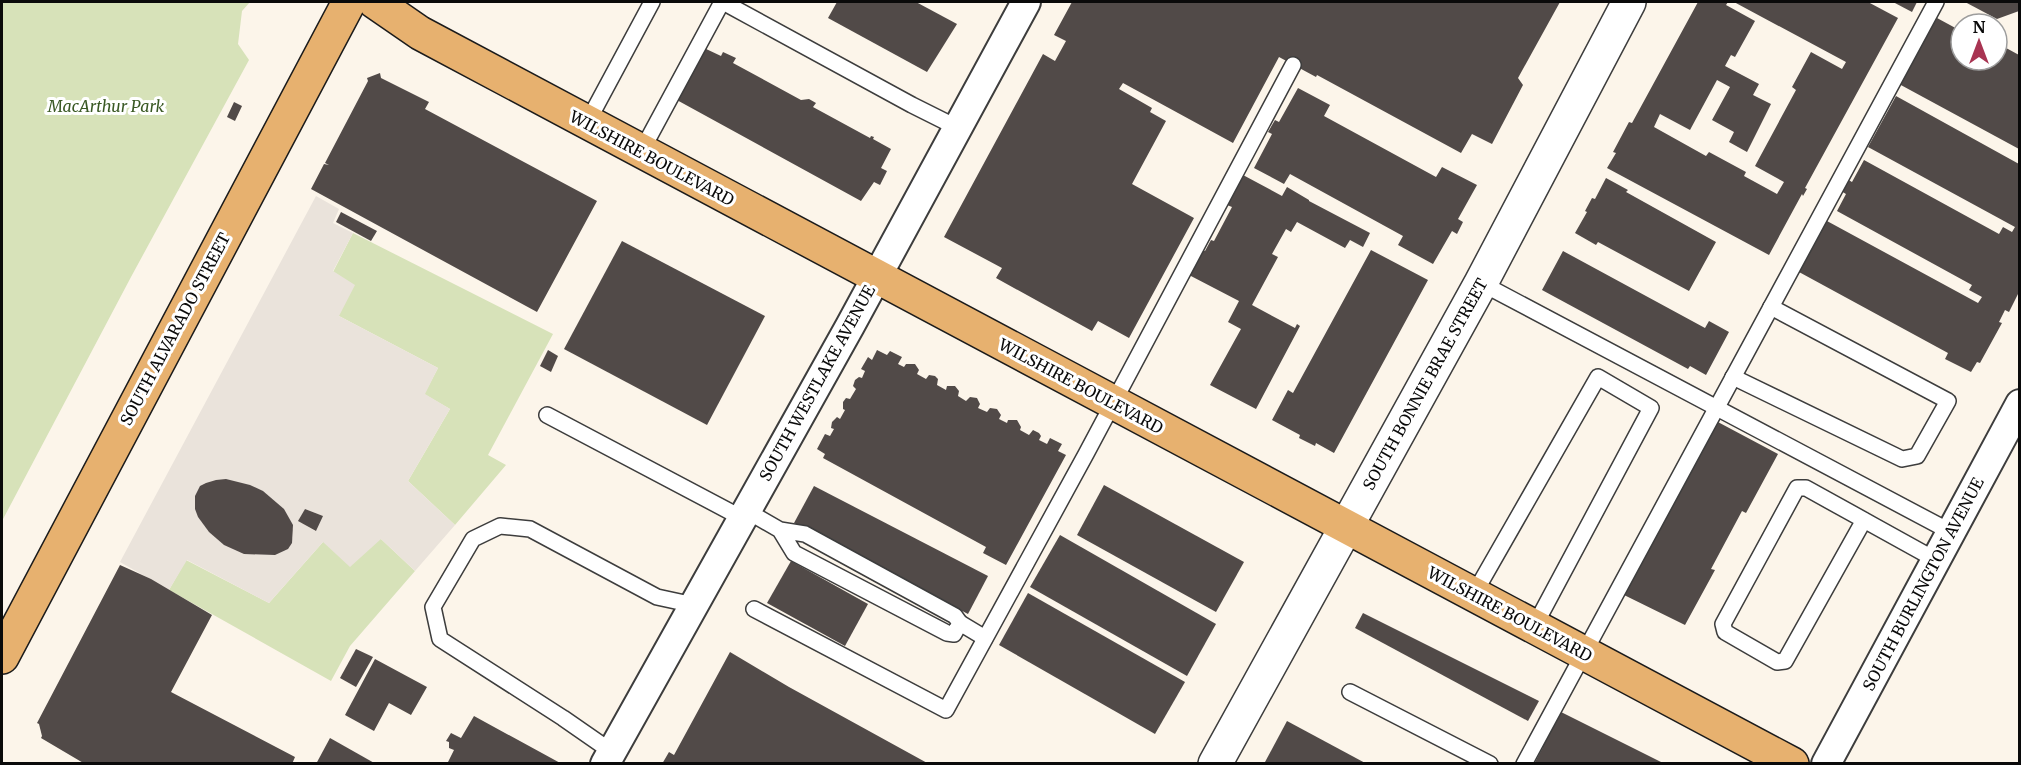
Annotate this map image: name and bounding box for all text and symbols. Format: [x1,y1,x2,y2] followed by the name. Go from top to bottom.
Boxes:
[1949,12,2009,72] north arrow
[1973,17,1986,37] text: N
[47,96,165,116] park label: MacArthur Park
[566,106,738,210] street label: WILSHIRE BOULEVARD
[116,229,234,429] street label: SOUTH ALVARADO STREET
[1358,275,1492,493] street label: SOUTH BONNIE BRAE STREET
[755,281,880,484] street label: SOUTH WESTLAKE AVENUE
[995,334,1167,438] street label: WILSHIRE BOULEVARD
[1858,473,1988,694] street label: SOUTH BURLINGTON AVENUE
[1424,562,1596,666] street label: WILSHIRE BOULEVARD

